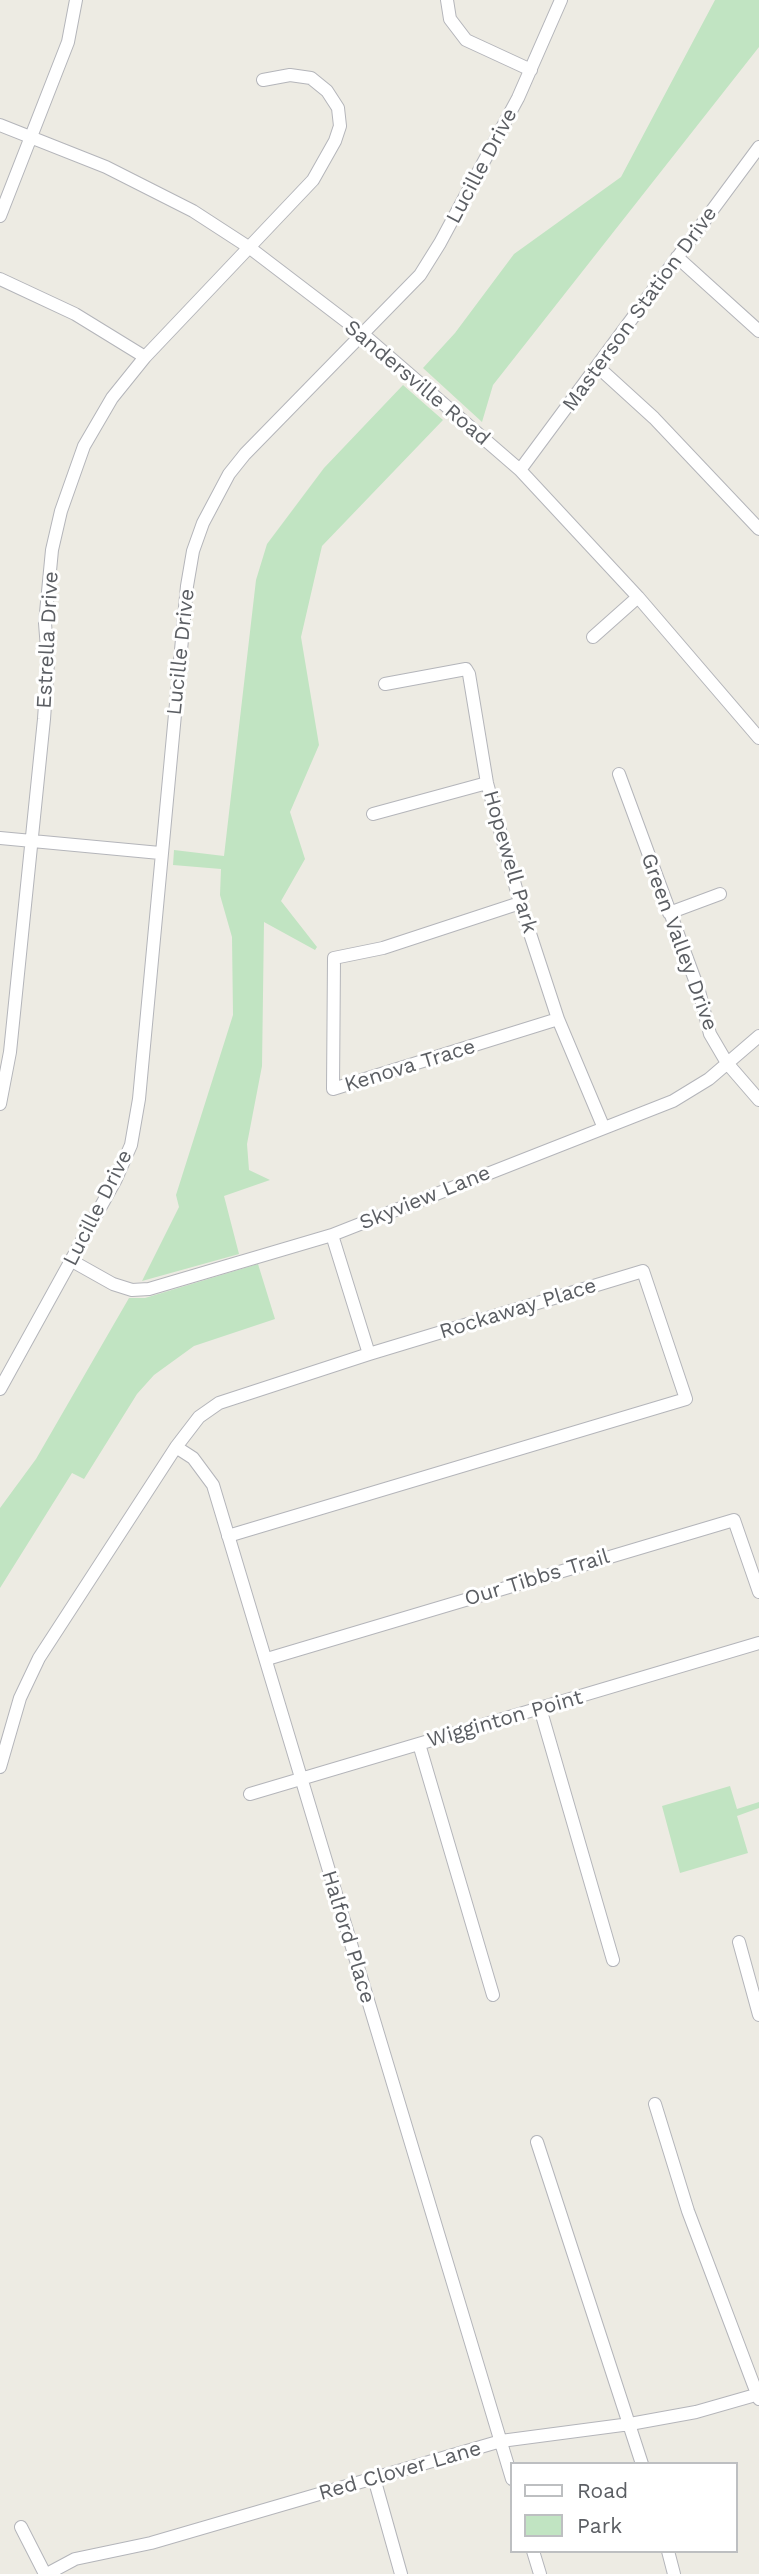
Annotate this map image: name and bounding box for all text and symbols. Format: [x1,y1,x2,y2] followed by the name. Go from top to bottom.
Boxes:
[441,104,523,228] street label: Lucille Drive
[557,202,723,416] street label: Masterson Station Drive
[339,315,495,451] street label: Sandersville Road
[32,571,64,709] street label: Estrella Drive
[162,588,200,716] street label: Lucille Drive
[478,788,542,936] street label: Hopewell Park
[635,850,723,1034] street label: Green Valley Drive
[341,1034,479,1098] street label: Kenova Trace
[58,1146,138,1270] street label: Lucille Drive
[356,1160,494,1236] street label: Skyview Lane
[436,1273,600,1345] street label: Rockaway Place
[461,1544,613,1612] street label: Our Tibbs Trail
[424,1685,586,1753] street label: Wigginton Point
[316,1867,380,2007] street label: Halford Place
[316,2436,484,2506] street label: Red Clover Lane
[510,2462,738,2553] legend
[577,2478,628,2503] text: Road
[577,2513,622,2538] text: Park

